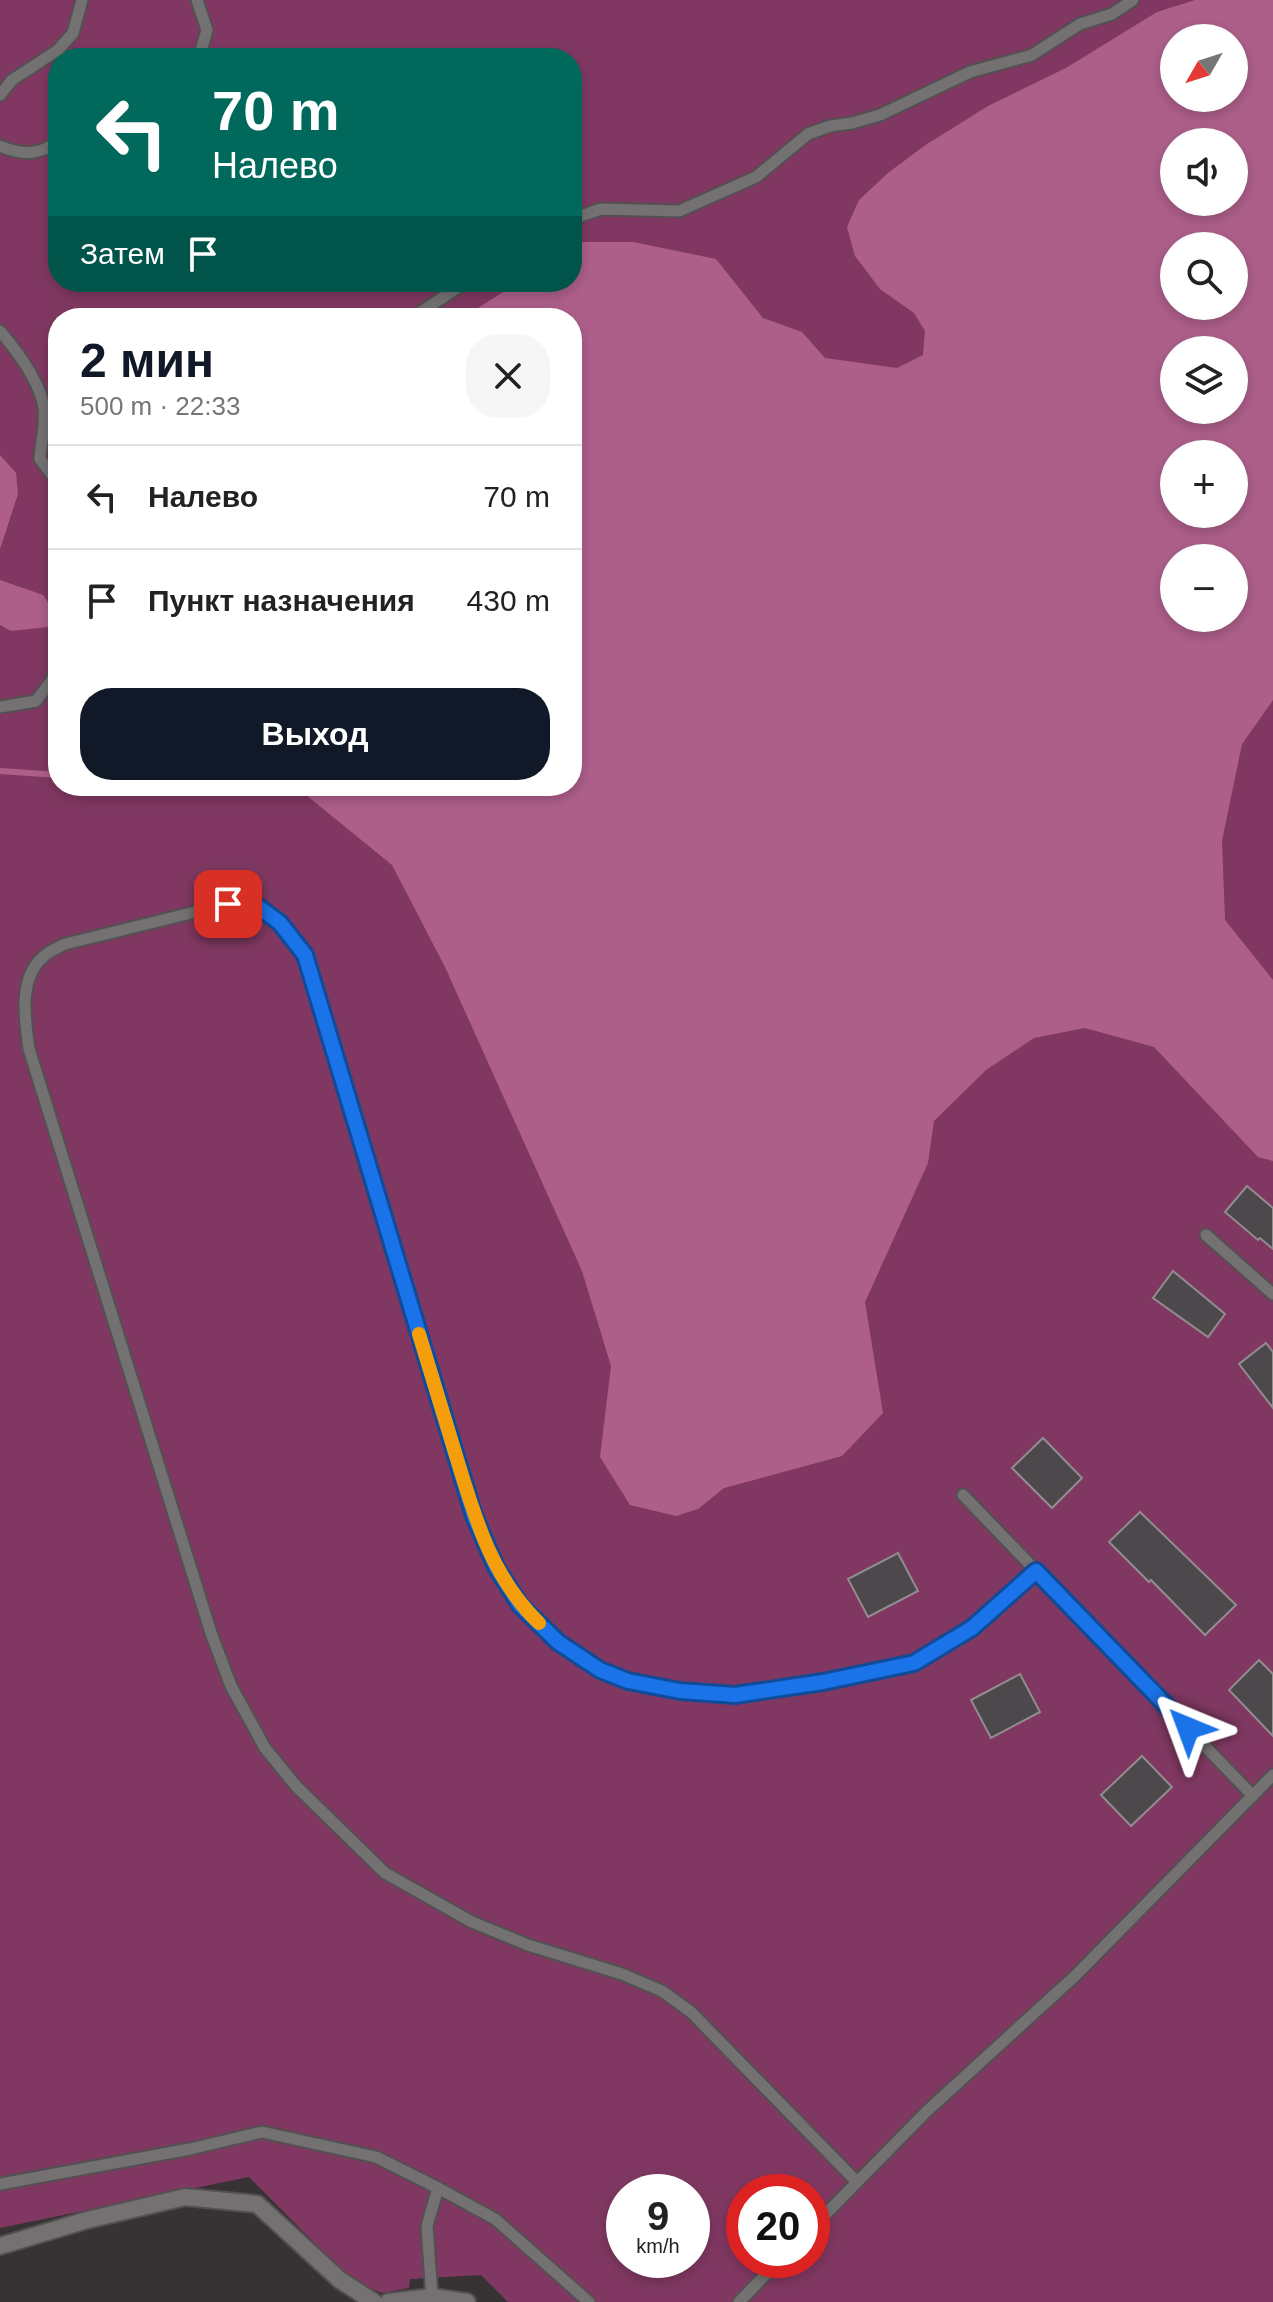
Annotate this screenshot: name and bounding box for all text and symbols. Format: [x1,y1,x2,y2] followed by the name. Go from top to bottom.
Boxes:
[1160,24,1248,112] north arrow
[1160,24,1248,632] map controls
[212,79,340,142] text: 70 m
[80,80,184,184] icon: left
[1160,128,1248,216] button: sound
[212,145,338,186] text: Налево
[181,232,225,276] icon: arrive
[1160,232,1248,320] button: search
[80,237,165,270] text: Затем
[80,334,214,387] text: 2 мин
[466,334,550,418] button: close
[1160,336,1248,424] button: layers
[80,391,240,421] text: 500 m · 22:33
[1160,440,1248,528] button: +
[80,475,124,519] icon: left
[148,480,258,513] text: Налево
[483,480,550,513] text: 70 m
[1160,544,1248,632] button: −
[80,579,124,623] icon: arrive
[148,584,415,617] text: Пункт назначения
[467,584,550,617] text: 430 m
[80,688,550,780] button: Выход
[194,870,262,938] pin
[206,882,250,926] icon: arrive
[1146,1686,1230,1770] position arrow
[726,2174,830,2278] speed limit sign: 20
[647,2194,669,2238] text: 9
[636,2235,680,2257] text: km/h

